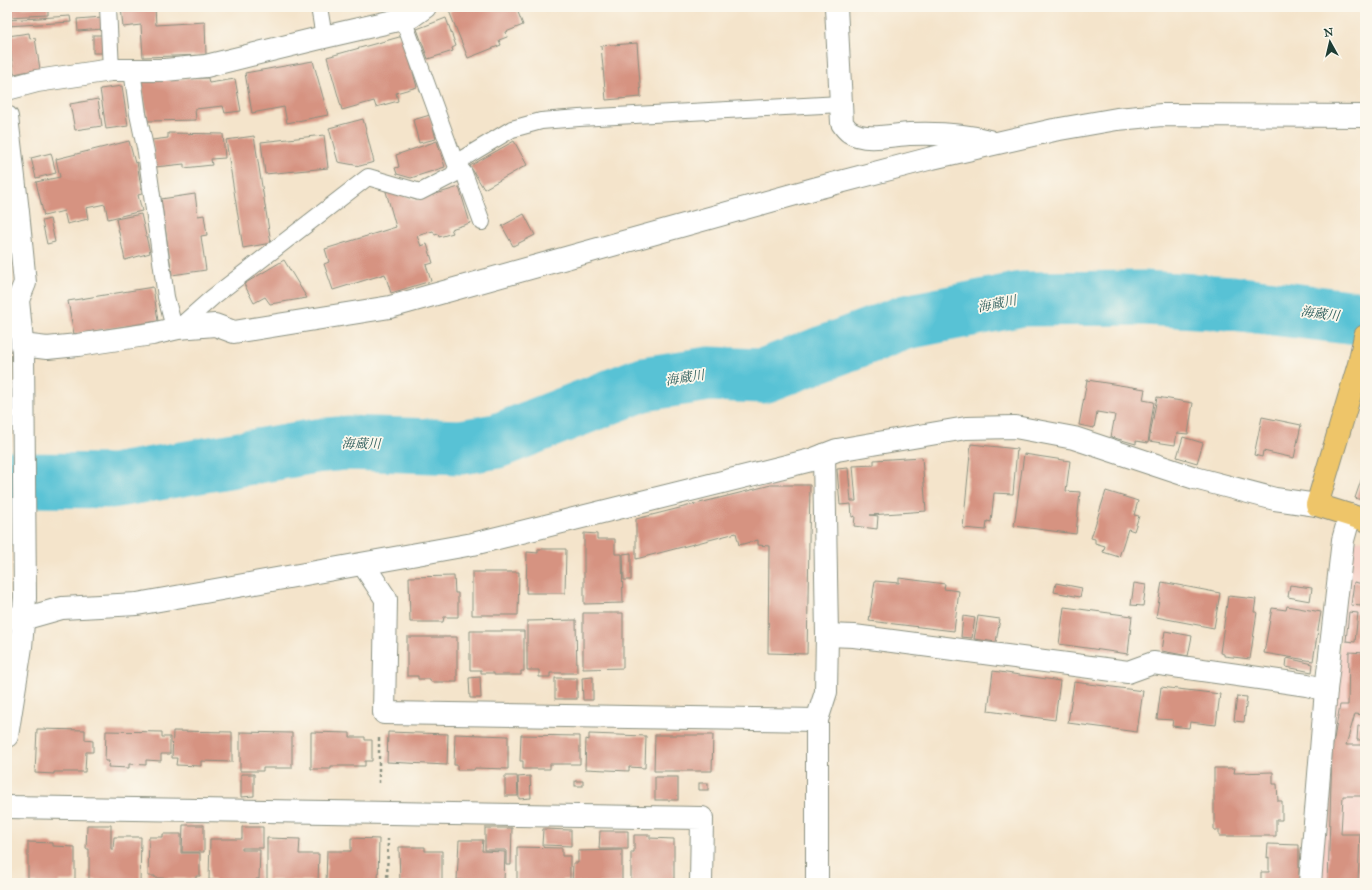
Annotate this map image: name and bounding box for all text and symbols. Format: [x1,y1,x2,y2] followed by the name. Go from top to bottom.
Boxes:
[1310,22,1350,62] north arrow
[1323,25,1335,40] text: N
[976,292,1020,316] water label: 海蔵川
[1300,304,1342,325] water label: 海蔵川
[664,367,707,389] water label: 海蔵川
[341,436,383,452] water label: 海蔵川

